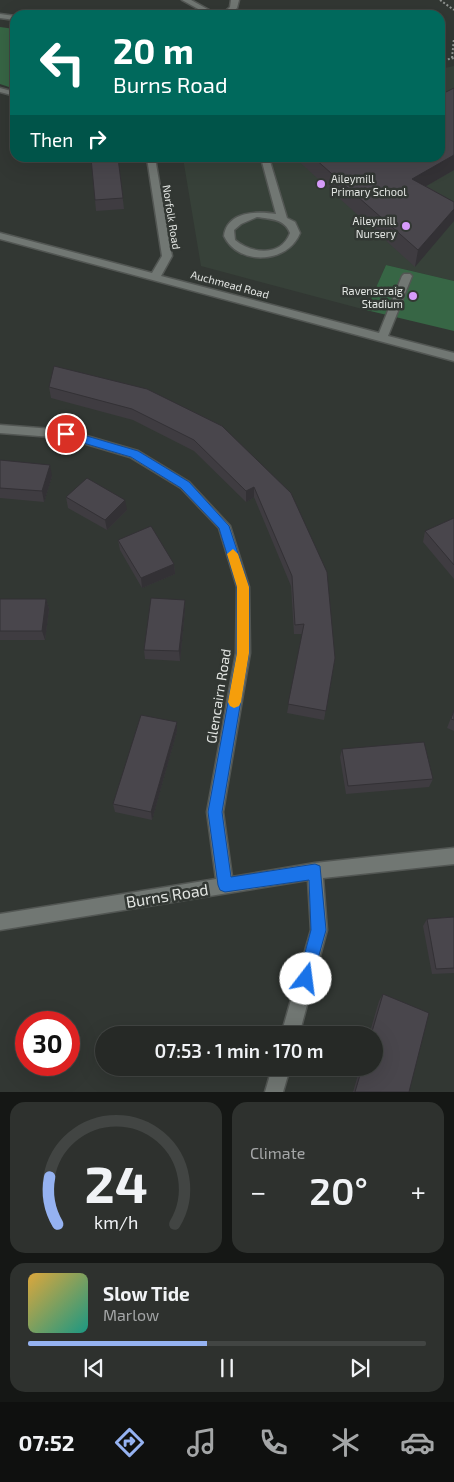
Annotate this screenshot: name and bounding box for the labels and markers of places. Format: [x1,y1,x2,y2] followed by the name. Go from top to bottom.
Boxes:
[331,172,407,198] place label: Aileymill Primary School
[315,178,327,190] marker: Aileymill Primary School
[353,214,397,240] place label: Aileymill Nursery
[400,220,412,232] marker: Aileymill Nursery
[342,284,403,310] place label: Ravenscraig Stadium
[407,290,419,302] marker: Ravenscraig Stadium
[45,413,87,455] pin

